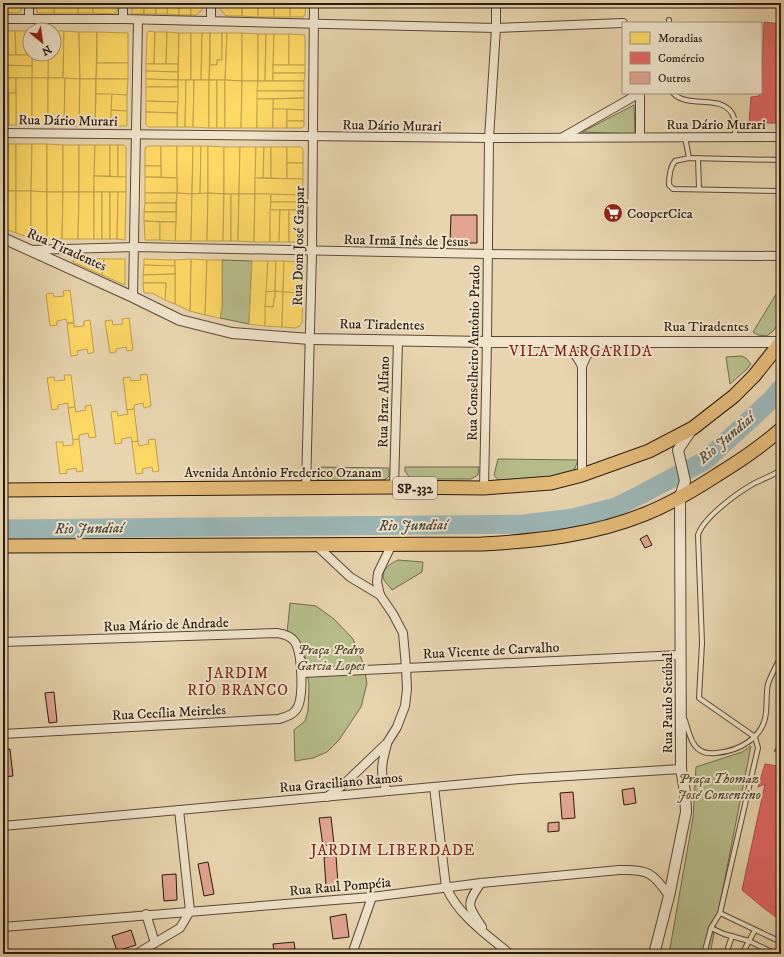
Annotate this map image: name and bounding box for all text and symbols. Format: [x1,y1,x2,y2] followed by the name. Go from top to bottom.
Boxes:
[22,22,62,62] north arrow
[622,22,762,94] legend
[658,31,702,46] text: Moradias
[39,42,54,58] text: N
[658,51,704,66] text: Comércio
[658,71,690,86] text: Outros
[18,111,118,131] street label: Rua Dário Murari
[342,116,442,136] street label: Rua Dário Murari
[666,116,766,134] street label: Rua Dário Murari
[289,185,309,306] street label: Rua Dom José Gaspar
[602,202,624,224] supermarket icon: CooperCica
[627,205,693,223] place label: CooperCica
[24,224,110,276] street label: Rua Tiradentes
[343,231,469,251] street label: Rua Irmã Inês de Jesus
[463,265,485,441] street label: Rua Conselheiro Antônio Prado
[339,315,425,335] street label: Rua Tiradentes
[663,318,749,336] street label: Rua Tiradentes
[508,342,653,361] district label: VILA MARGARIDA
[374,356,394,448] street label: Rua Braz Alfano
[693,407,761,469] water label: Rio Jundiaí
[184,464,382,482] street label: Avenida Antônio Frederico Ozanam
[393,477,437,499] road number: SP-332
[377,515,451,536] water label: Rio Jundiaí
[53,518,127,539] water label: Rio Jundiaí
[103,614,229,636] street label: Rua Mário de Andrade
[422,638,560,664] street label: Rua Vicente de Carvalho
[297,641,366,675] park label: Praça Pedro Garcia Lopes
[659,652,677,753] street label: Rua Paulo Setúbal
[187,664,289,700] district label: JARDIM RIO BRANCO
[112,701,227,725] street label: Rua Cecília Meireles
[279,769,404,797] street label: Rua Graciliano Ramos
[677,770,761,804] park label: Praça Thomaz José Consentino
[309,841,475,860] district label: JARDIM LIBERDADE
[289,874,392,900] street label: Rua Raul Pompéia

